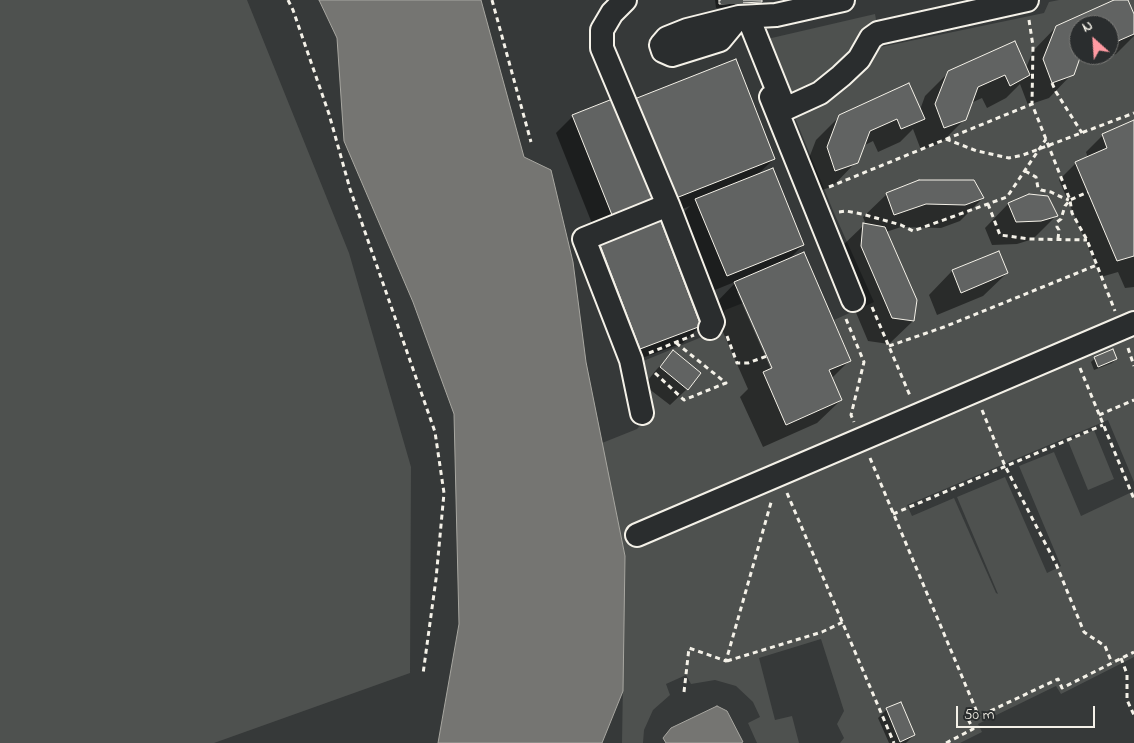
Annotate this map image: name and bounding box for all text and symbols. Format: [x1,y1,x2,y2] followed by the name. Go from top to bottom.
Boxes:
[1069,15,1119,65] north arrow
[1079,15,1096,38] text: N
[959,696,1098,728] scale bar
[964,704,994,726] text: 50 m

